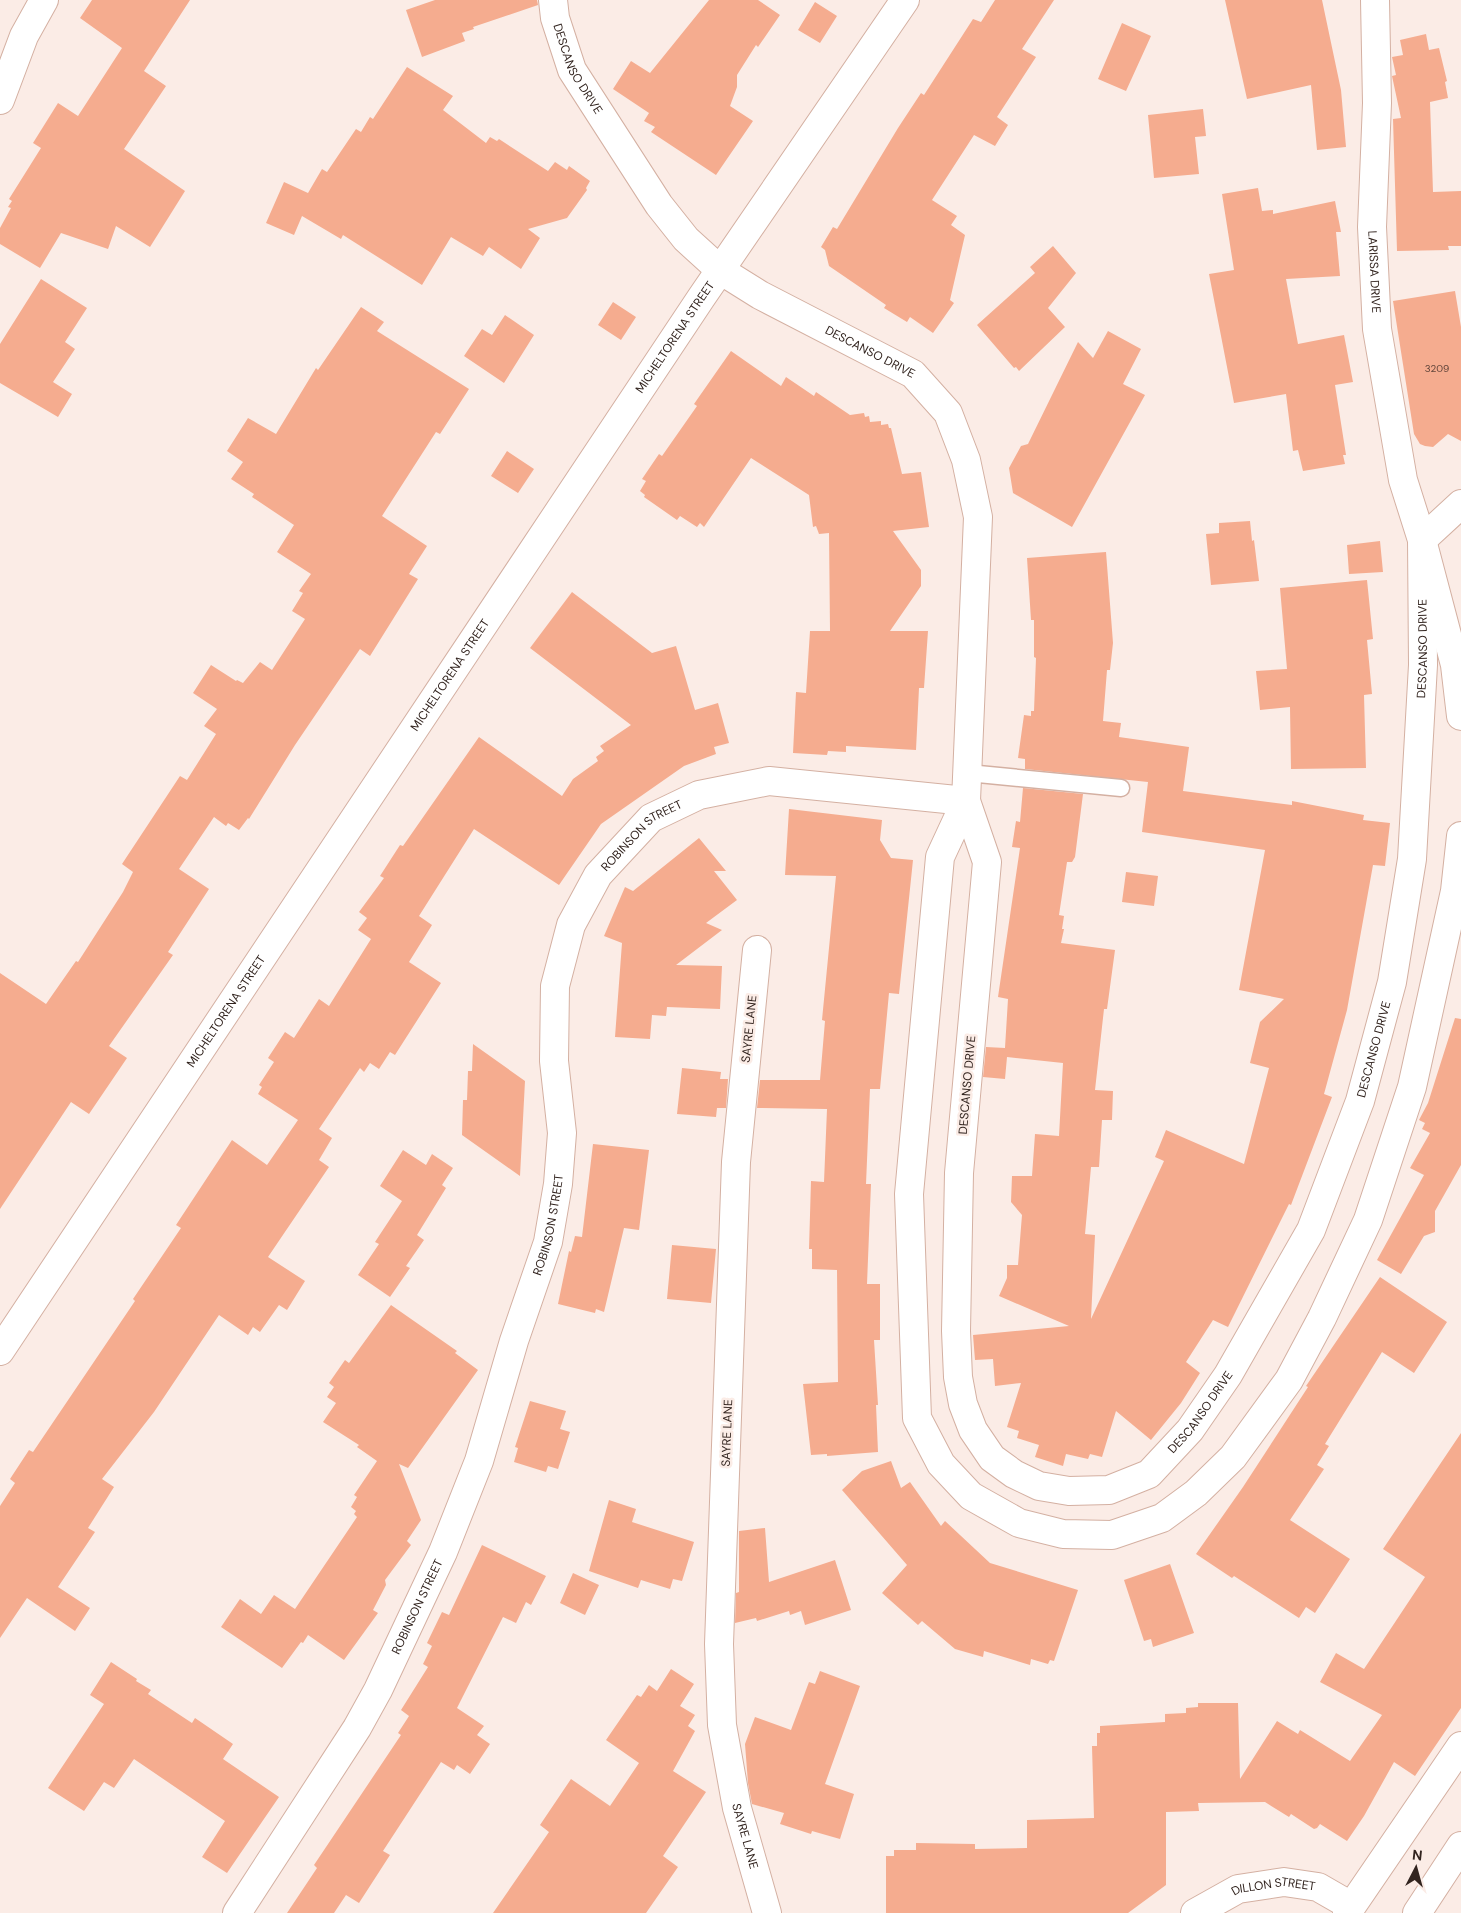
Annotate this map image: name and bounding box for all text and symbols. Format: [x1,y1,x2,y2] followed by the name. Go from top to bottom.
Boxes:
[549,21,606,117] street label: DESCANSO DRIVE
[1364,230,1384,314] street label: LARISSA DRIVE
[632,278,718,396] street label: MICHELTORENA STREET
[822,322,918,382] street label: DESCANSO DRIVE
[1425,362,1449,375] house number: 3209
[1413,599,1431,699] street label: DESCANSO DRIVE
[407,616,493,734] street label: MICHELTORENA STREET
[598,796,685,875] street label: ROBINSON STREET
[183,952,269,1071] street label: MICHELTORENA STREET
[738,994,761,1063] street label: SAYRE LANE
[1353,999,1395,1099] street label: DESCANSO DRIVE
[955,1035,979,1135] street label: DESCANSO DRIVE
[529,1173,567,1277] street label: ROBINSON STREET
[1164,1368,1237,1457] street label: DESCANSO DRIVE
[718,1399,736,1467] street label: SAYRE LANE
[388,1556,447,1657] street label: ROBINSON STREET
[728,1802,762,1871] street label: SAYRE LANE
[1391,1843,1441,1893] north arrow
[1411,1846,1423,1865] text: N
[1228,1874,1317,1899] street label: DILLON STREET

